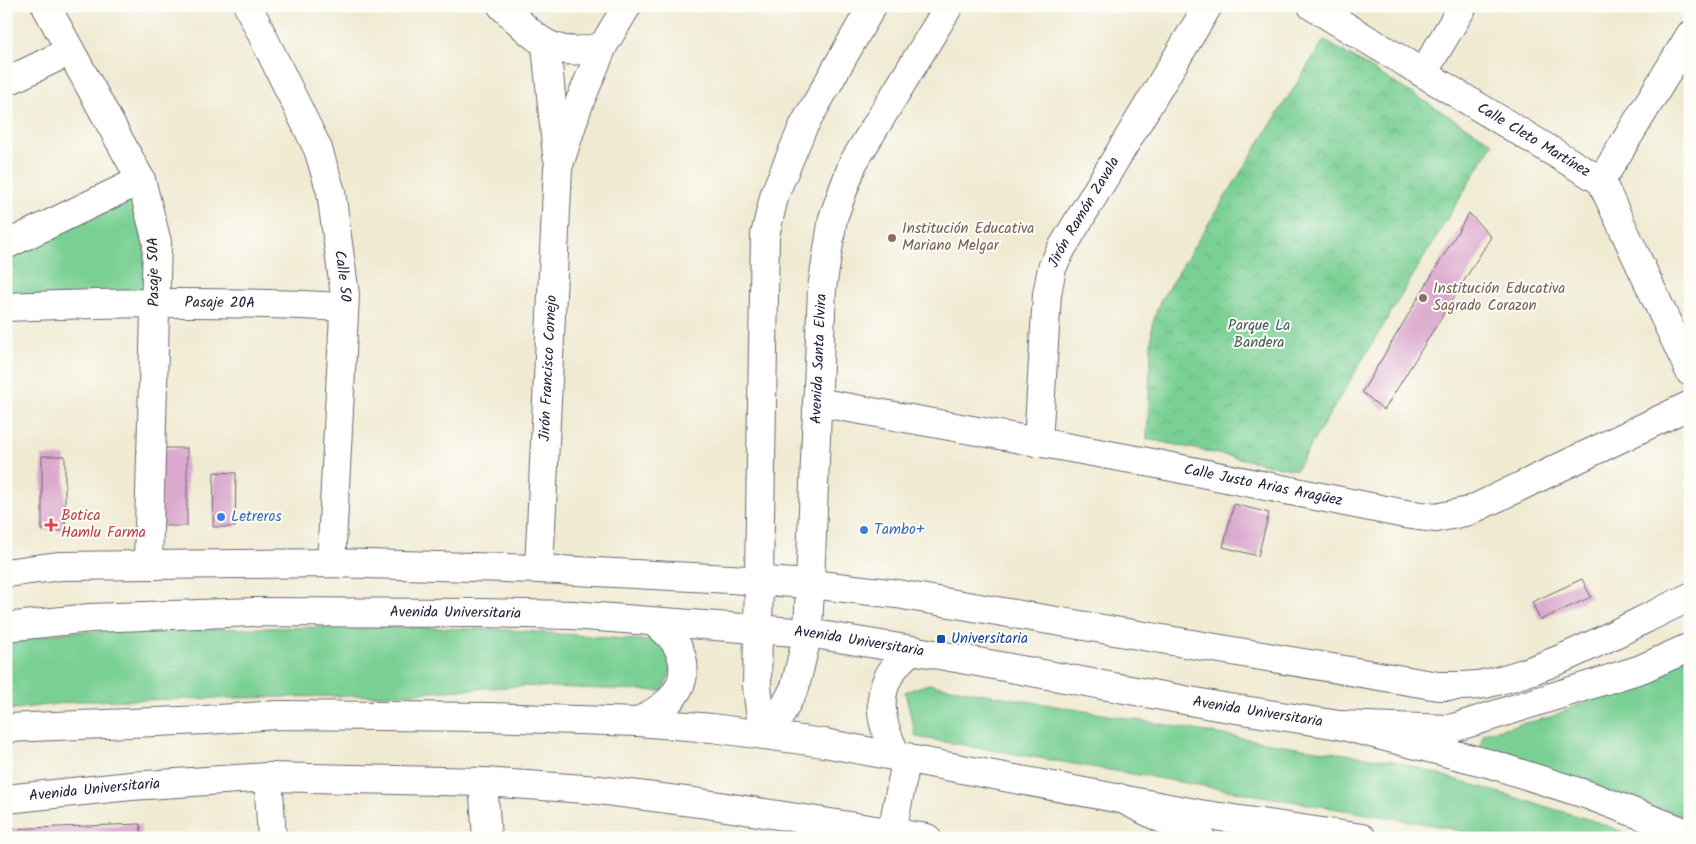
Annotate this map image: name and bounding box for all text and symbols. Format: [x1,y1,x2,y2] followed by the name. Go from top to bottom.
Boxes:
[1472,97,1595,184] street label: Calle Cleto Martínez
[1042,152,1126,272] street label: Jirón Ramón Zavala
[902,217,1034,258] place label: Institución Educativa Mariano Melgar
[886,232,898,244] marker: Institución Educativa Mariano Melgar
[141,237,167,307] street label: Pasaje 50A
[327,249,357,303] street label: Calle 50
[1433,277,1565,318] place label: Institución Educativa Sagrado Corazon
[185,291,255,316] street label: Pasaje 20A
[1417,292,1429,304] marker: Institución Educativa Sagrado Corazon
[804,293,834,425] street label: Avenida Santa Elvira
[533,294,564,442] street label: Jirón Francisco Cornejo
[1228,314,1290,355] park label: Parque La Bandera
[1182,458,1345,513] street label: Calle Justo Arias Aragüez
[61,504,146,545] place label: Botica Hamlu Farma
[231,505,282,529] place label: Letreros
[215,511,227,523] marker: Letreros
[874,518,926,542] place label: Tambo+
[45,519,57,531] marker: Botica Hamlu Farma
[858,524,870,536] marker: Tambo+
[390,601,521,626] street label: Avenida Universitaria
[793,620,926,664] street label: Avenida Universitaria
[951,627,1028,651] place label: Universitaria
[935,633,947,645] marker: Universitaria
[1191,690,1325,734] street label: Avenida Universitaria
[28,772,161,809] street label: Avenida Universitaria

